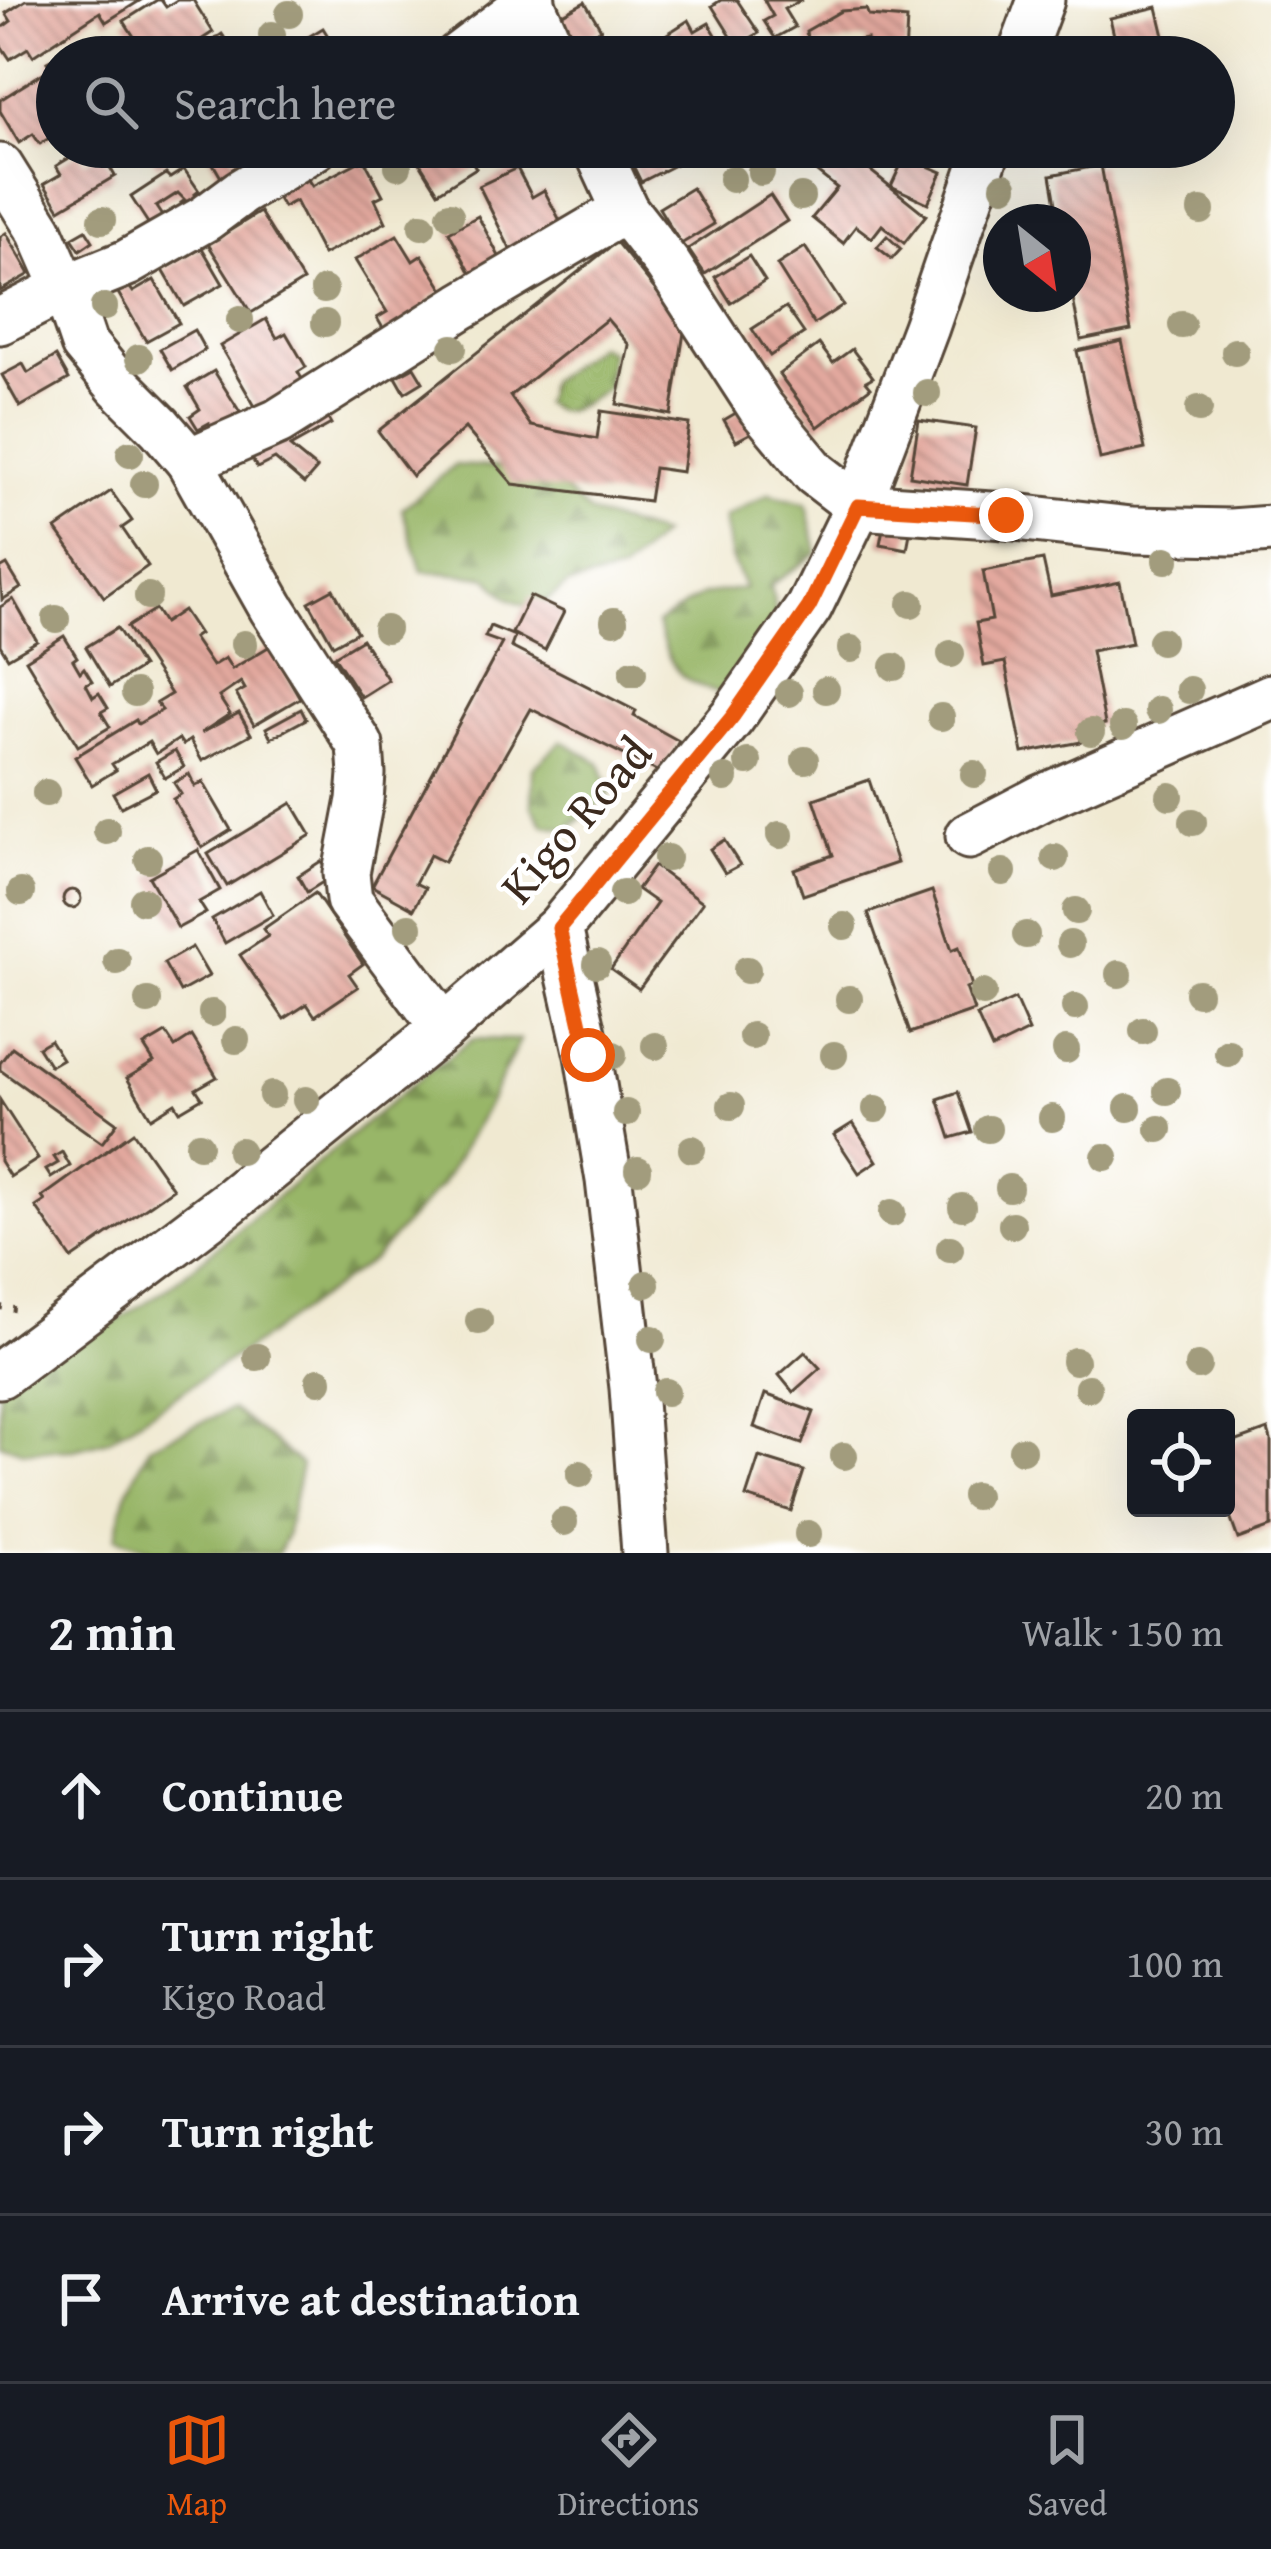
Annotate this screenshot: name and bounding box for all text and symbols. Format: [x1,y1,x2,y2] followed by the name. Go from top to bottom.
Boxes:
[36,36,1235,168] search box
[78,69,144,135] icon: search
[174,70,396,135] text: Search here
[983,204,1091,312] north arrow
[979,488,1033,542] route end
[482,719,668,918] street label: Kigo Road
[561,1028,615,1082] route start
[1127,1409,1235,1517] map controls
[1127,1409,1235,1517] button: locate
[48,1594,175,1669] text: 2 min
[1022,1603,1223,1660] text: Walk · 150 m
[48,1762,114,1828] icon: ahead
[162,1762,343,1827] text: Continue
[1145,1766,1223,1823] text: 20 m
[162,1902,374,1967] text: Turn right
[48,1930,114,1996] icon: right
[1126,1934,1223,1991] text: 100 m
[162,1967,326,2024] text: Kigo Road
[48,2098,114,2164] icon: right
[162,2098,374,2163] text: Turn right
[1145,2102,1223,2159] text: 30 m
[48,2266,114,2332] icon: arrive
[162,2266,580,2331] text: Arrive at destination
[164,2407,230,2527] tab: Map
[558,2407,699,2527] tab: Directions
[1027,2407,1107,2527] tab: Saved

